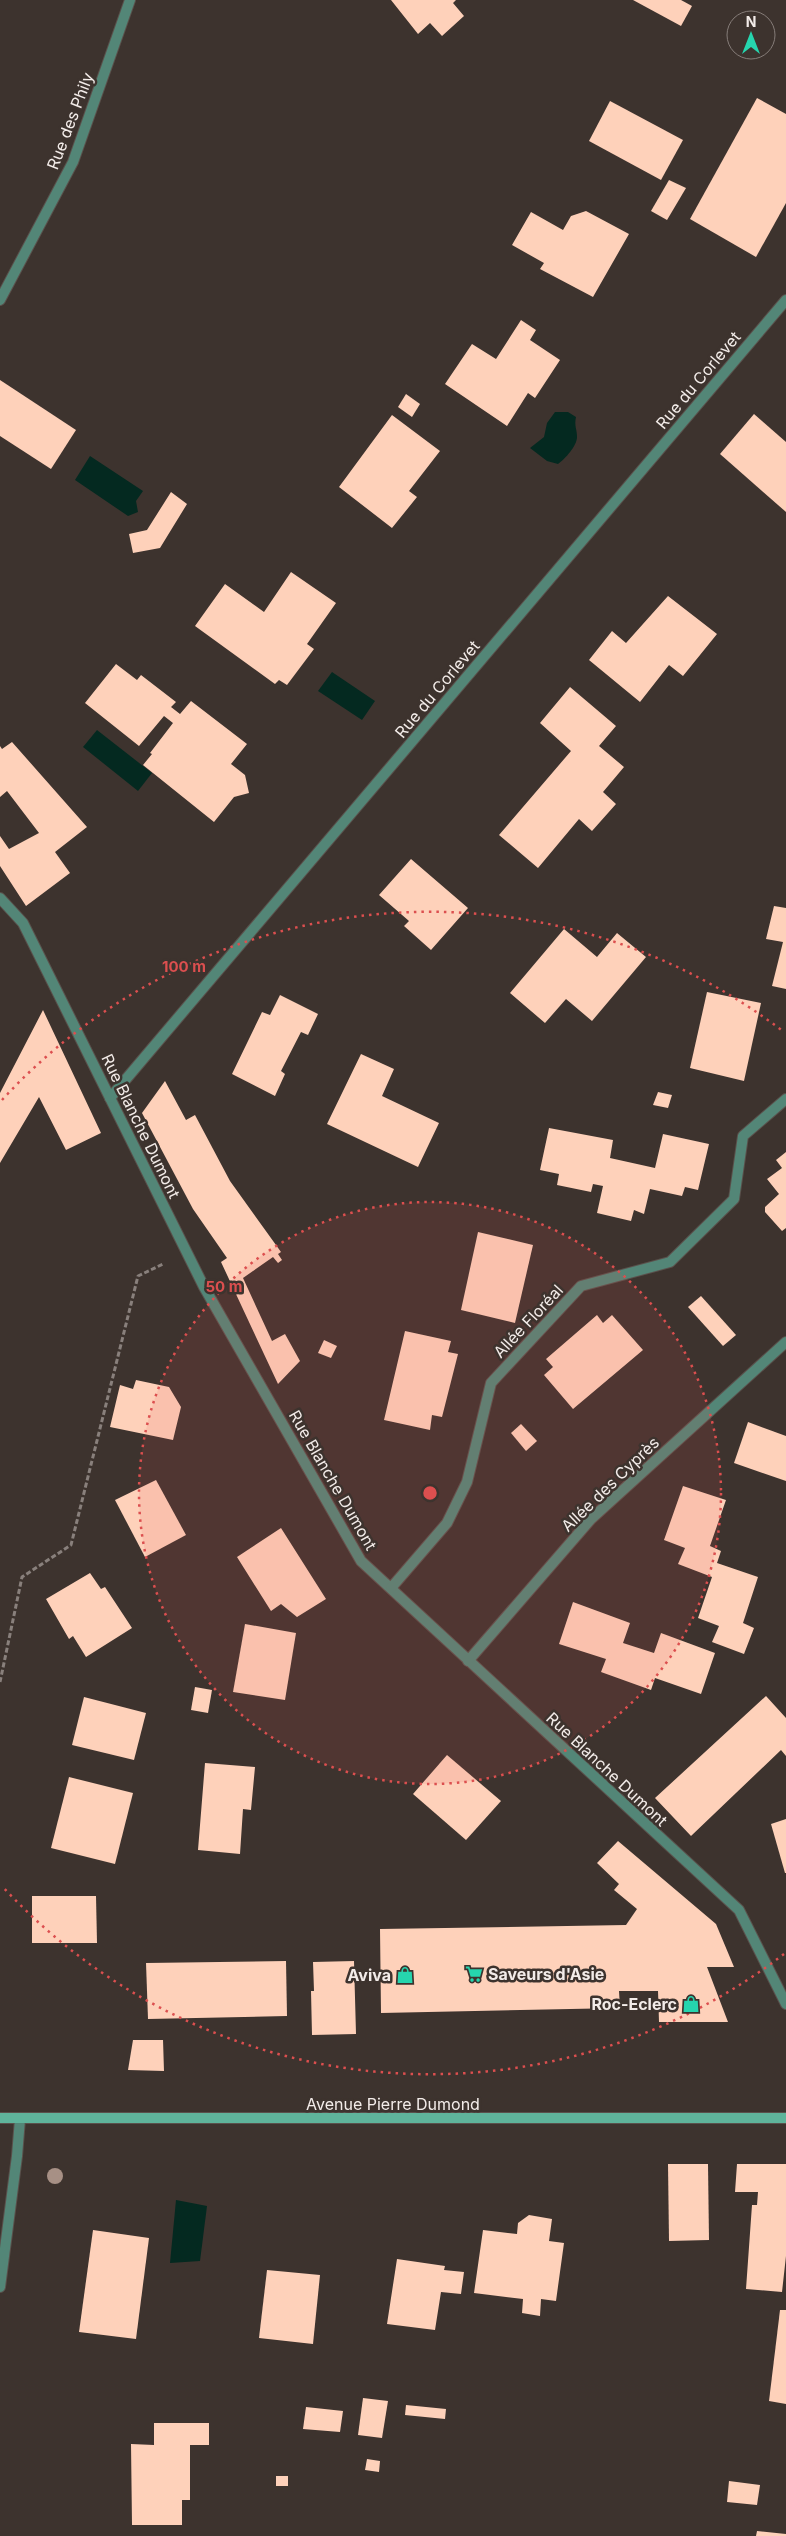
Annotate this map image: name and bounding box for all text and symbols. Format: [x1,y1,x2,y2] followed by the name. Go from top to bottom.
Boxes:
[726,10,776,60] north arrow
[746,13,756,30] text: N
[42,70,98,172] street label: Rue des Phily
[651,327,745,433] street label: Rue du Corlevet
[390,636,484,742] street label: Rue du Corlevet
[162,957,206,976] text: 100 m
[97,1051,185,1201] street label: Rue Blanche Dumont
[206,1277,242,1296] text: 50 m
[489,1280,567,1362] street label: Allée Floréal
[285,1407,381,1553] street label: Rue Blanche Dumont
[557,1432,663,1536] street label: Allée des Cyprès
[421,1484,439,1502] centre of rings
[542,1708,672,1830] street label: Rue Blanche Dumont
[464,1964,484,1984] supermarket icon: Saveurs d'Asie
[488,1964,604,1984] place label: Saveurs d'Asie
[347,1965,391,1985] place label: Aviva
[395,1965,415,1985] shop icon: Aviva
[591,1994,677,2014] place label: Roc-Eclerc
[681,1994,701,2014] shop icon: Roc-Eclerc
[306,2094,480,2114] street label: Avenue Pierre Dumond

